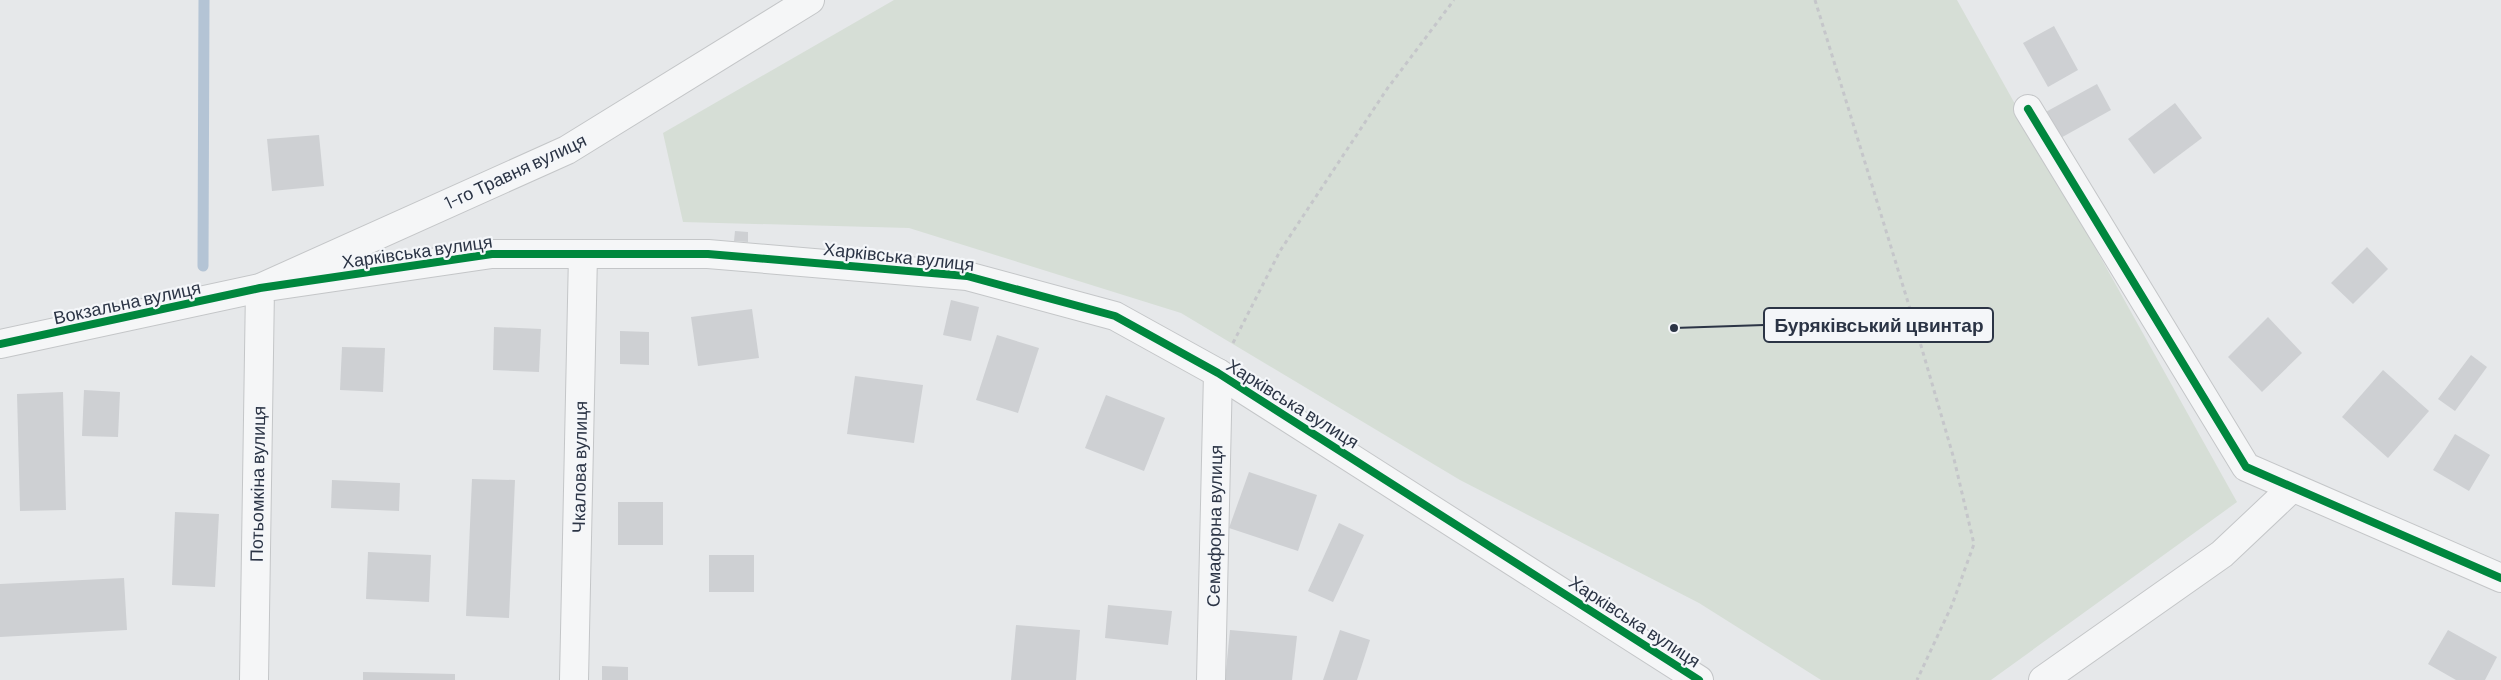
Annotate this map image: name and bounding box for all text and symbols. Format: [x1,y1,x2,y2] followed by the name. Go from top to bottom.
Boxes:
[440,128,590,214] street label: 1-го Травня вулиця
[340,230,494,272] street label: Харківська вулиця
[822,237,976,275] street label: Харківська вулиця
[51,276,203,328] street label: Вокзальна вулиця
[1764,308,1993,342] callout: Буряківський цвинтар
[1774,313,1984,336] text: Буряківський цвинтар
[1223,353,1363,453] street label: Харківська вулиця
[567,401,591,533] street label: Чкалова вулиця
[245,406,269,562] street label: Потьомкіна вулиця
[1202,445,1226,607] street label: Семафорна вулиця
[1565,570,1705,672] street label: Харківська вулиця

